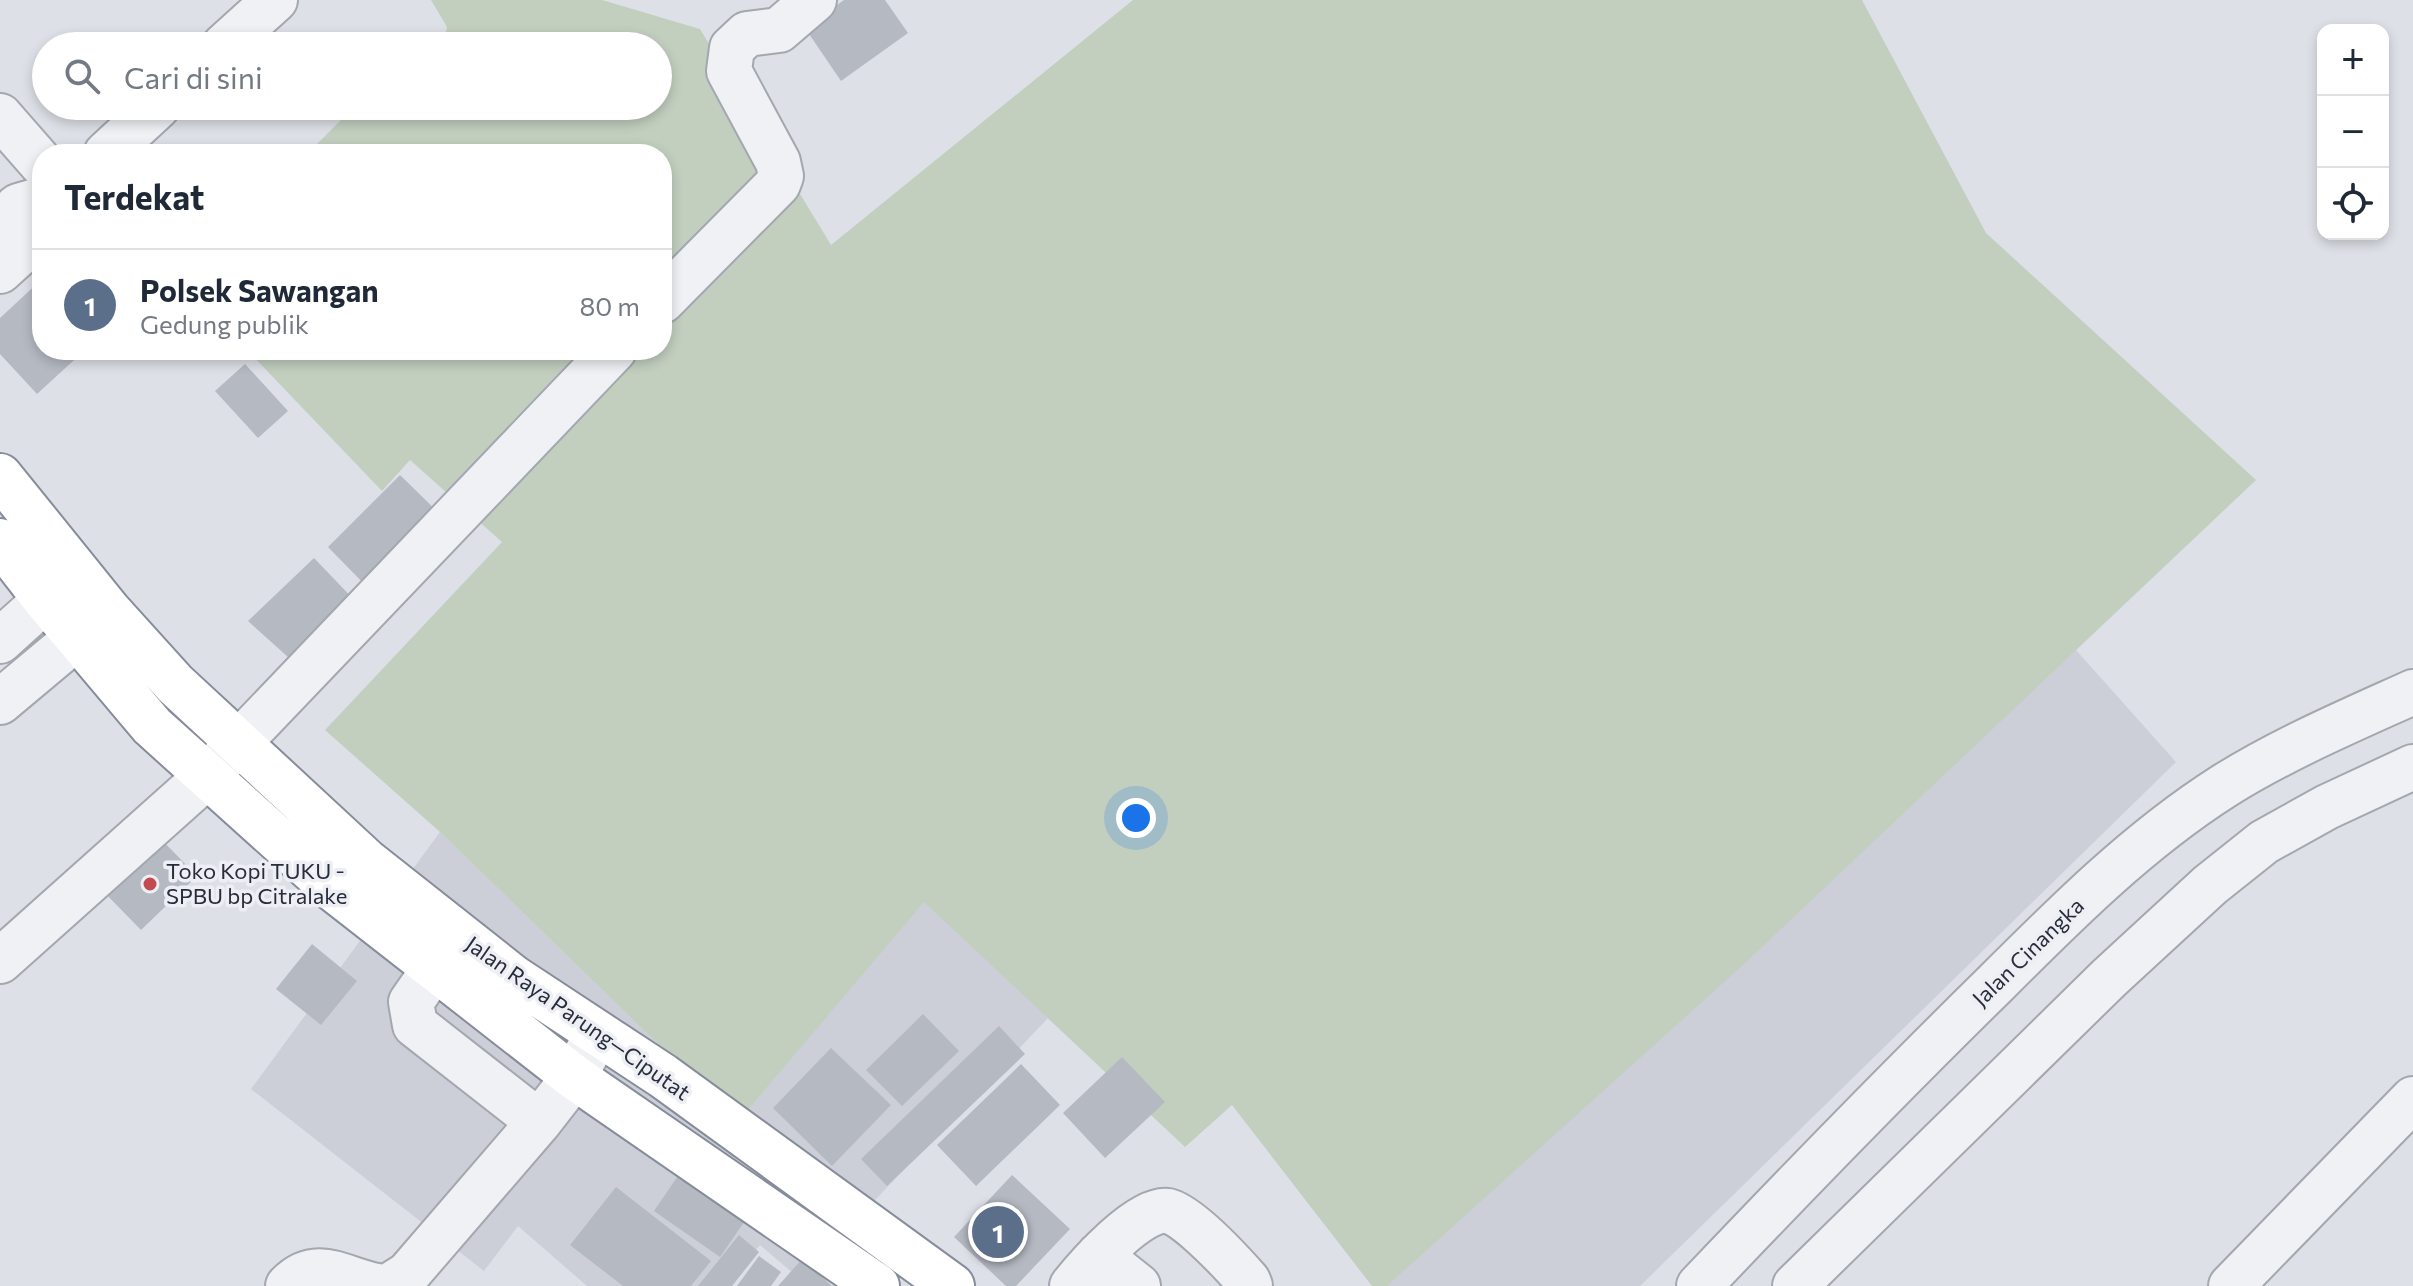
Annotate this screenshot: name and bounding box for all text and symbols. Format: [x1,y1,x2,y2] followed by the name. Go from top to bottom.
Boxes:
[2317,24,2389,240] map controls
[2317,24,2389,96] button: +
[32,32,672,120] search box
[60,54,104,98] icon: search
[124,58,263,95] text: Cari di sini
[2317,96,2389,168] button: −
[2317,168,2389,240] button: locate
[64,175,205,217] text: Terdekat
[140,271,379,308] text: Polsek Sawangan
[84,290,96,321] text: 1
[580,290,640,321] text: 80 m
[140,308,309,339] text: Gedung publik
[1116,798,1156,838] your location
[166,857,347,909] place label: Toko Kopi TUKU - SPBU bp Citralake
[141,875,159,893] marker: Toko Kopi TUKU - SPBU bp Citralake
[1966,892,2089,1012] street label: Jalan Cinangka
[461,930,696,1106] street label: Jalan Raya Parung—Ciputat
[972,1202,1024,1262] pin: 1

